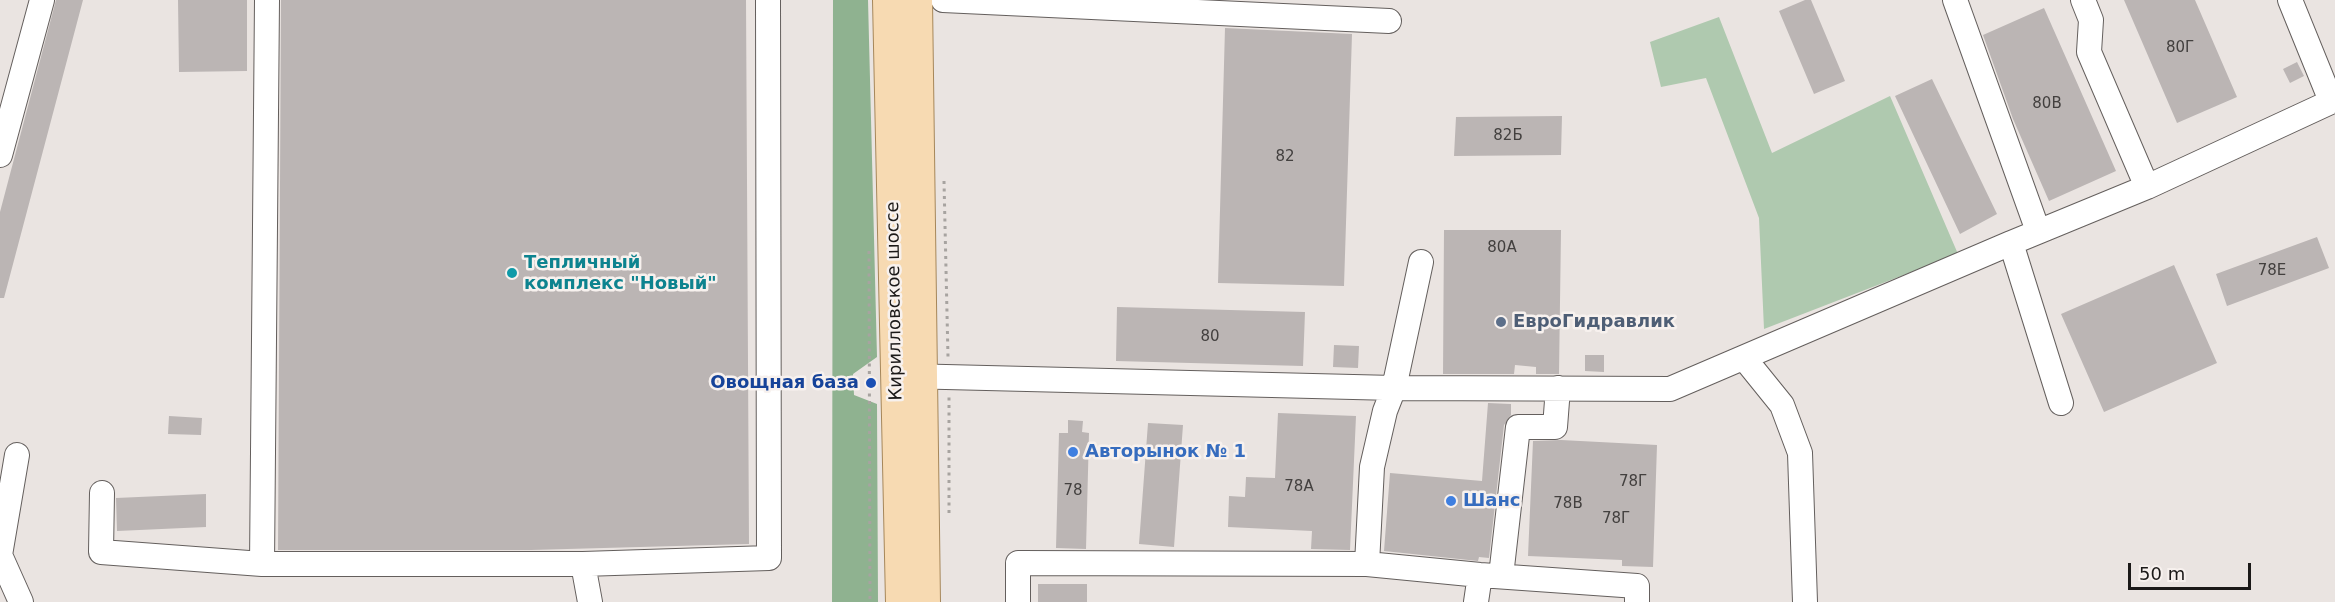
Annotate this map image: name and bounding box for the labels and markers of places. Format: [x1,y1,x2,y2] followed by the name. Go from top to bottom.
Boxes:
[524,252,717,294] place label: Тепличный комплекс "Новый"
[505,266,519,280] marker: Тепличный комплекс "Новый"
[1513,311,1675,333] place label: ЕвроГидравлик
[1494,315,1508,329] marker: ЕвроГидравлик
[710,372,859,394] place label: Овощная база
[864,376,878,390] marker: Овощная база
[1085,441,1246,463] place label: Авторынок № 1
[1066,445,1080,459] marker: Авторынок № 1
[1463,490,1520,512] place label: Шанс
[1444,494,1458,508] marker: Шанс

